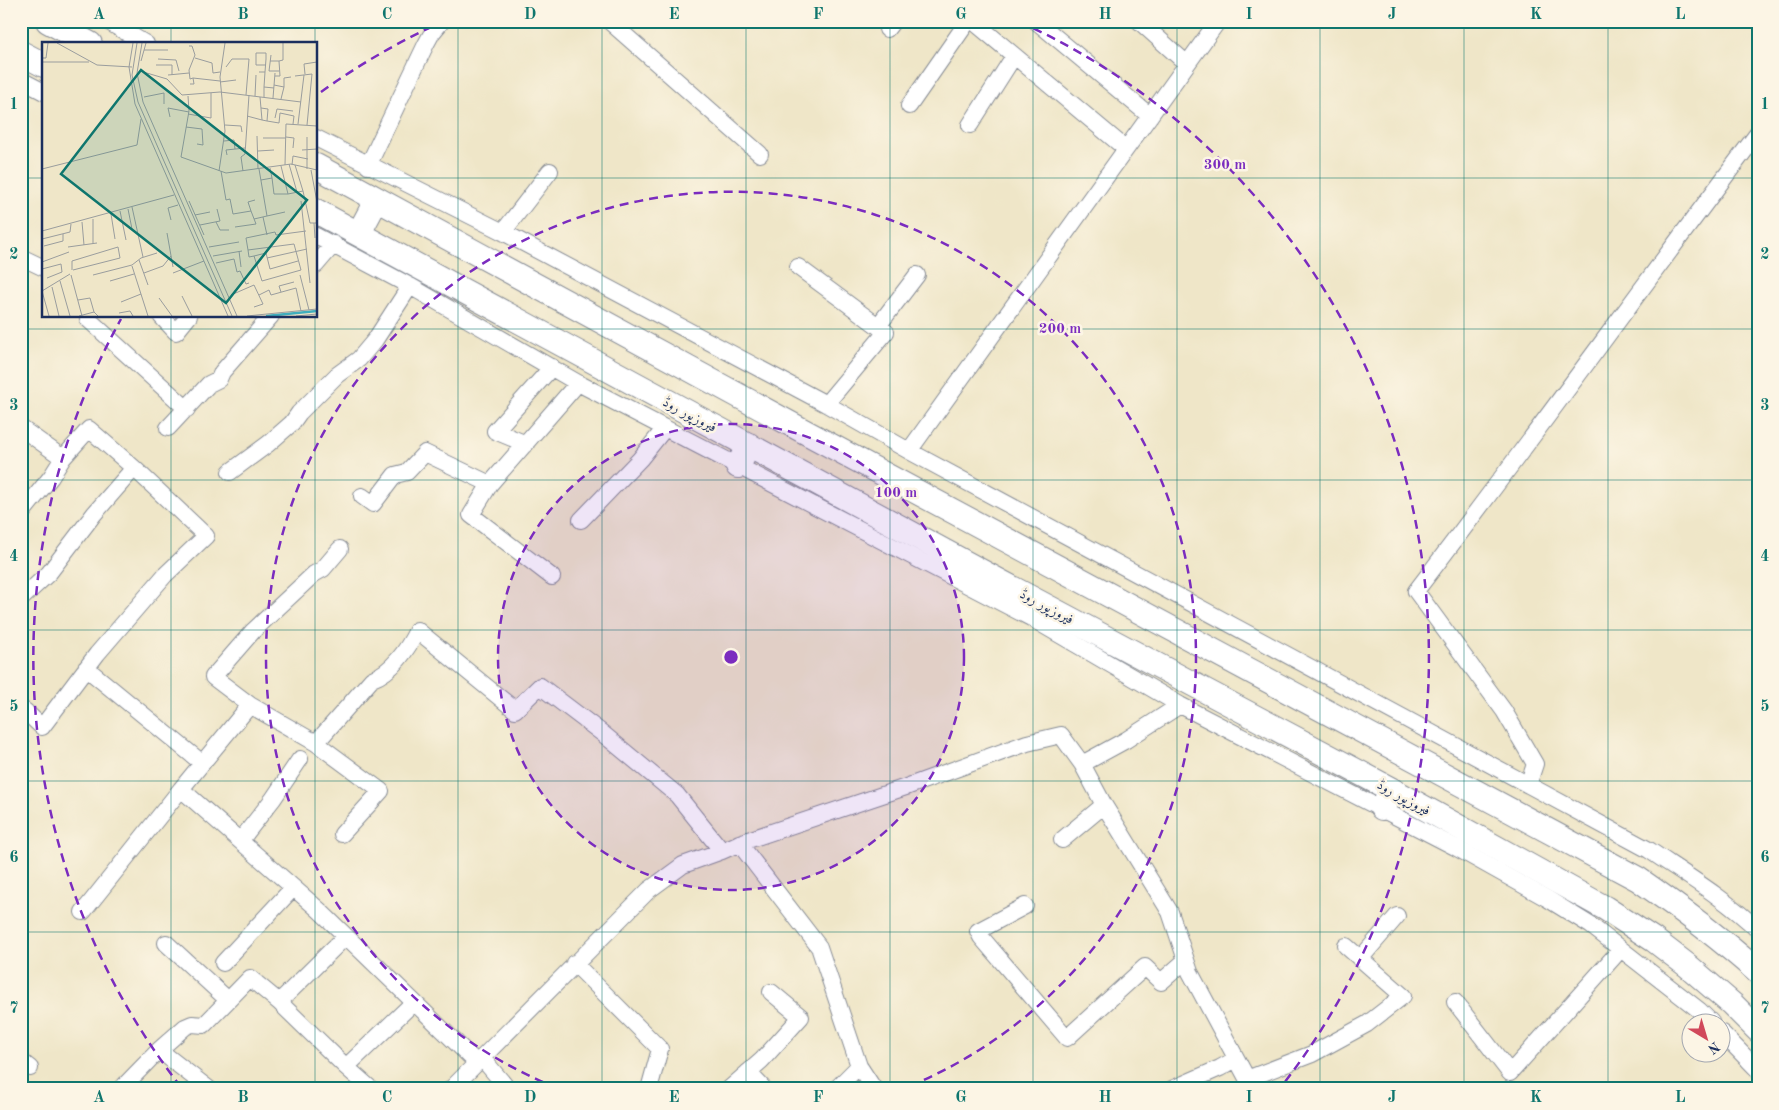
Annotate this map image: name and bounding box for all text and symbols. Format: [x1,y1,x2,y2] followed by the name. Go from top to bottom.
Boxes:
[93,7,105,23] text: A
[237,7,249,23] text: B
[382,7,392,23] text: C
[524,7,536,23] text: D
[668,7,680,23] text: E
[813,7,824,23] text: F
[955,7,967,23] text: G
[1098,7,1112,23] text: H
[1245,7,1253,23] text: I
[1388,7,1397,23] text: J
[1530,7,1542,23] text: K
[1675,7,1686,23] text: L
[42,42,318,318] inset map
[9,97,19,113] text: 1
[1760,97,1770,113] text: 1
[1204,158,1246,173] text: 300 m
[9,247,19,263] text: 2
[1760,247,1770,263] text: 2
[1039,322,1081,337] text: 200 m
[659,394,719,437] street label: فیروزپور روڈ
[9,398,19,414] text: 3
[1760,398,1770,414] text: 3
[875,486,917,501] text: 100 m
[9,549,19,565] text: 4
[1760,549,1770,565] text: 4
[1016,586,1076,629] street label: فیروزپور روڈ
[722,648,740,666] centre of rings
[9,699,19,715] text: 5
[1760,699,1770,715] text: 5
[1373,777,1433,821] street label: فیروزپور روڈ
[9,850,19,866] text: 6
[1760,850,1770,866] text: 6
[9,1001,19,1017] text: 7
[1760,1001,1770,1017] text: 7
[1682,1012,1732,1062] north arrow
[1705,1039,1722,1056] text: N
[93,1090,105,1106] text: A
[237,1090,249,1106] text: B
[382,1090,392,1106] text: C
[524,1090,536,1106] text: D
[668,1090,680,1106] text: E
[813,1090,824,1106] text: F
[955,1090,967,1106] text: G
[1098,1090,1112,1106] text: H
[1245,1090,1253,1106] text: I
[1388,1090,1397,1106] text: J
[1530,1090,1542,1106] text: K
[1675,1090,1686,1106] text: L

